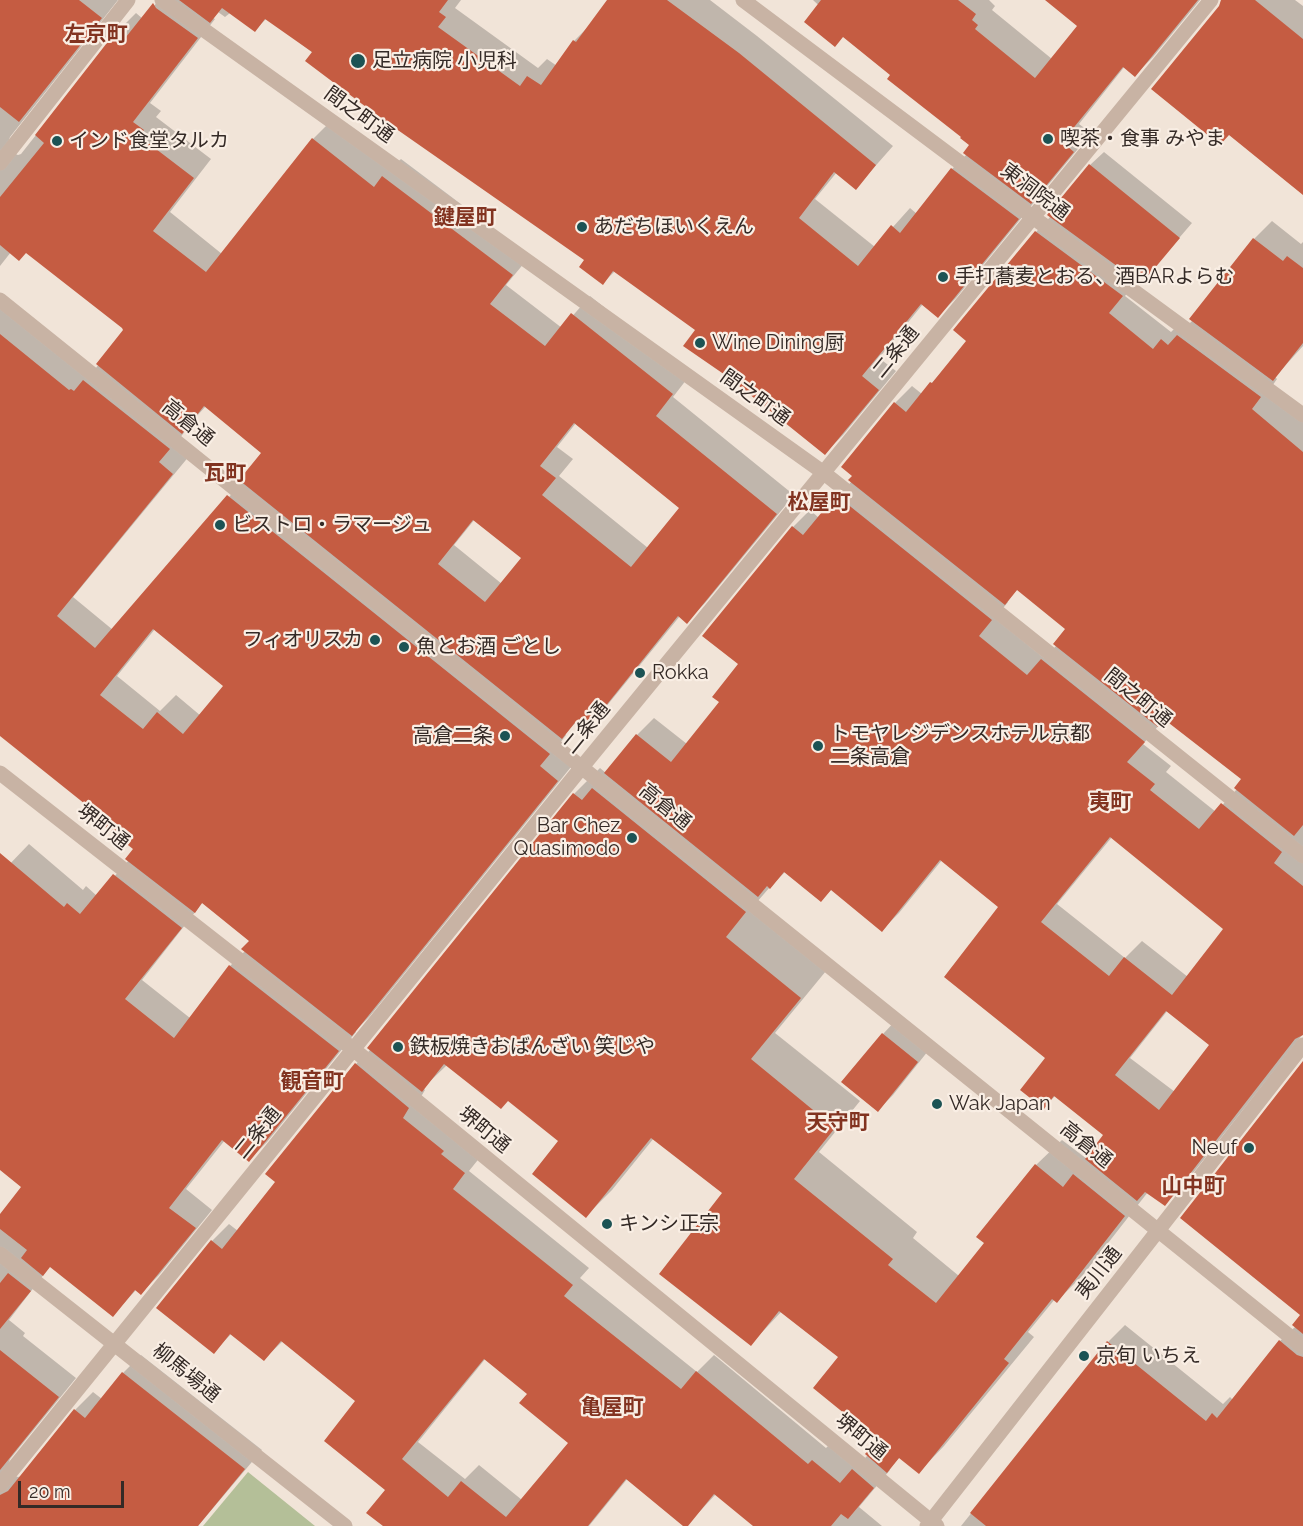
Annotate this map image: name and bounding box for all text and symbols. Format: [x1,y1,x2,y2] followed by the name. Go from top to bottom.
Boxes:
[65,22,127,48] district label: 左京町
[372,49,517,73] place label: 足立病院 小児科
[349,52,367,70] marker: 足立病院 小児科
[320,82,398,148] street label: 間之町通
[1060,127,1225,151] place label: 喫茶・食事 みやま
[69,129,229,153] place label: インド食堂タルカ
[1041,132,1055,146] marker: 喫茶・食事 みやま
[50,134,64,148] marker: インド食堂タルカ
[996,158,1074,226] street label: 東洞院通
[434,205,496,231] district label: 鍵屋町
[594,215,754,239] place label: あだちほいくえん
[575,220,589,234] marker: あだちほいくえん
[955,265,1235,289] place label: 手打蕎麦とおる、酒BARよらむ
[936,270,950,284] marker: 手打蕎麦とおる、酒BARよらむ
[868,321,924,383] street label: 二条通
[712,331,844,355] place label: Wine Dining厨
[693,336,707,350] marker: Wine Dining厨
[716,365,794,431] street label: 間之町通
[157,395,219,451] street label: 高倉通
[204,461,246,487] district label: 瓦町
[788,490,850,516] district label: 松屋町
[232,513,432,537] place label: ビストロ・ラマージュ
[213,518,227,532] marker: ビストロ・ラマージュ
[243,628,363,652] place label: フィオリスカ
[368,633,382,647] marker: フィオリスカ
[416,635,561,659] place label: 魚とお酒 ごとし
[397,640,411,654] marker: 魚とお酒 ごとし
[652,661,709,685] place label: Rokka
[1099,664,1177,732] street label: 間之町通
[633,666,647,680] marker: Rokka
[559,697,615,759] street label: 二条通
[830,722,1090,769] place label: トモヤレジデンスホテル京都 二条高倉
[413,724,493,748] place label: 高倉二条
[498,729,512,743] marker: 高倉二条
[811,739,825,753] marker: トモヤレジデンスホテル京都 二条高倉
[634,779,696,835] street label: 高倉通
[1089,790,1131,816] district label: 夷町
[72,799,134,855] street label: 堺町通
[514,814,620,861] place label: Bar Chez Quasimodo
[625,831,639,845] marker: Bar Chez Quasimodo
[410,1035,655,1059] place label: 鉄板焼きおばんざい 笑じや
[391,1040,405,1054] marker: 鉄板焼きおばんざい 笑じや
[281,1069,343,1095] district label: 観音町
[949,1092,1051,1116] place label: Wak Japan
[930,1097,944,1111] marker: Wak Japan
[230,1102,286,1164] street label: 二条通
[453,1102,515,1158] street label: 堺町通
[807,1110,869,1136] district label: 天守町
[1055,1117,1117,1173] street label: 高倉通
[1192,1136,1237,1160] place label: Neuf
[1242,1141,1256,1155] marker: Neuf
[1162,1174,1224,1200] district label: 山中町
[619,1212,719,1236] place label: キンシ正宗
[600,1217,614,1231] marker: キンシ正宗
[1071,1242,1127,1304] street label: 夷川通
[147,1339,225,1407] street label: 柳馬場通
[1096,1344,1201,1368] place label: 京旬 いちえ
[1077,1349,1091,1363] marker: 京旬 いちえ
[581,1395,643,1421] district label: 亀屋町
[830,1409,892,1465] street label: 堺町通
[21,1469,128,1507] scale bar
[29,1481,71,1502] text: 20 m

